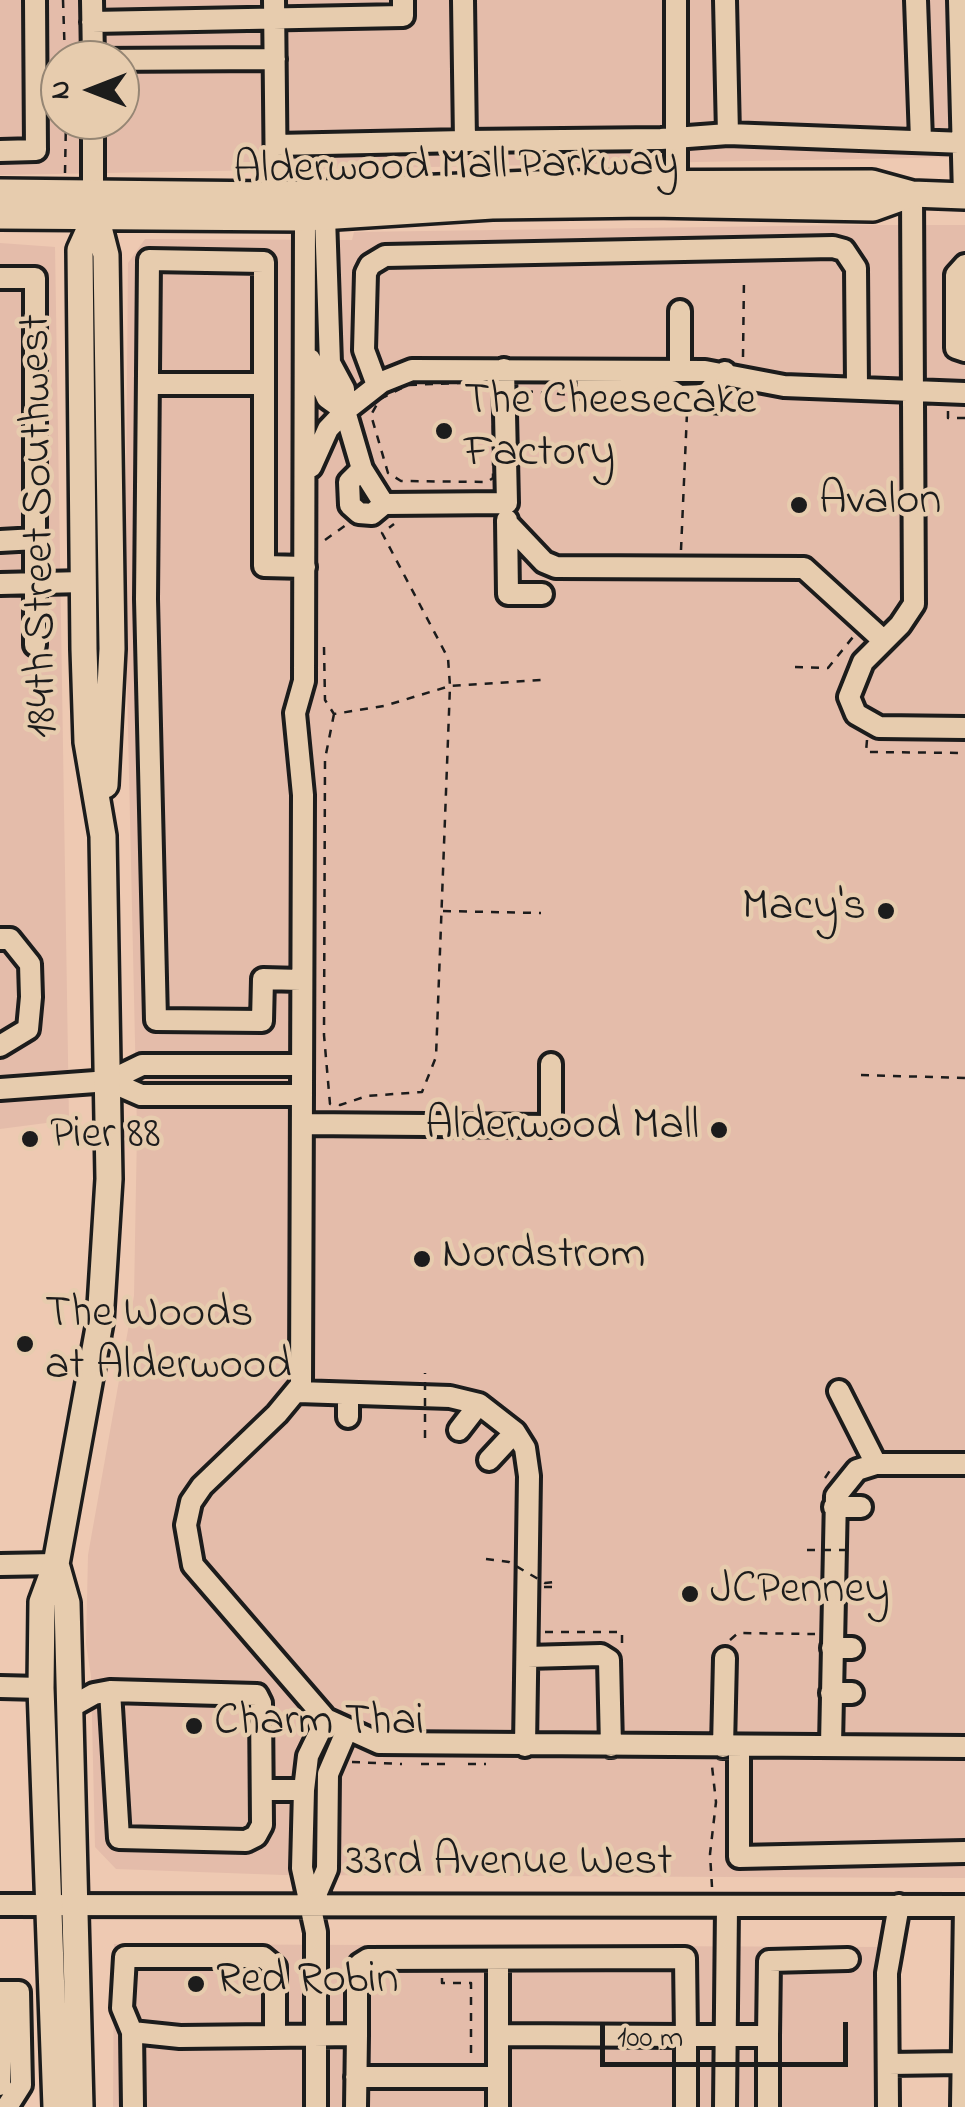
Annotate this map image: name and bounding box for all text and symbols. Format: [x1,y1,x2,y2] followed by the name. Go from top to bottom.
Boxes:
[40,40,140,140] north arrow
[41,81,82,99] text: N
[233,139,679,201] street label: Alderwood Mall Parkway
[12,313,74,739] street label: 184th Street Southwest
[464,378,756,484] place label: The Cheesecake Factory
[433,420,455,442] marker: The Cheesecake Factory
[819,478,942,532] place label: Avalon
[788,494,810,516] marker: Avalon
[742,884,866,938] place label: Macy's
[875,900,897,922] marker: Macy's
[425,1103,699,1157] place label: Alderwood Mall
[50,1112,161,1166] place label: Pier 88
[708,1119,730,1141] marker: Alderwood Mall
[19,1128,41,1150] marker: Pier 88
[442,1232,645,1286] place label: Nordstrom
[411,1248,433,1270] marker: Nordstrom
[45,1291,292,1397] place label: The Woods at Alderwood
[14,1333,36,1355] marker: The Woods at Alderwood
[710,1567,890,1621] place label: JCPenney
[679,1583,701,1605] marker: JCPenney
[214,1699,424,1753] place label: Charm Thai
[183,1715,205,1737] marker: Charm Thai
[346,1839,672,1893] street label: 33rd Avenue West
[216,1957,399,2011] place label: Red Robin
[185,1973,207,1995] marker: Red Robin
[605,2002,852,2064] scale bar
[617,2017,683,2061] text: 100 m

